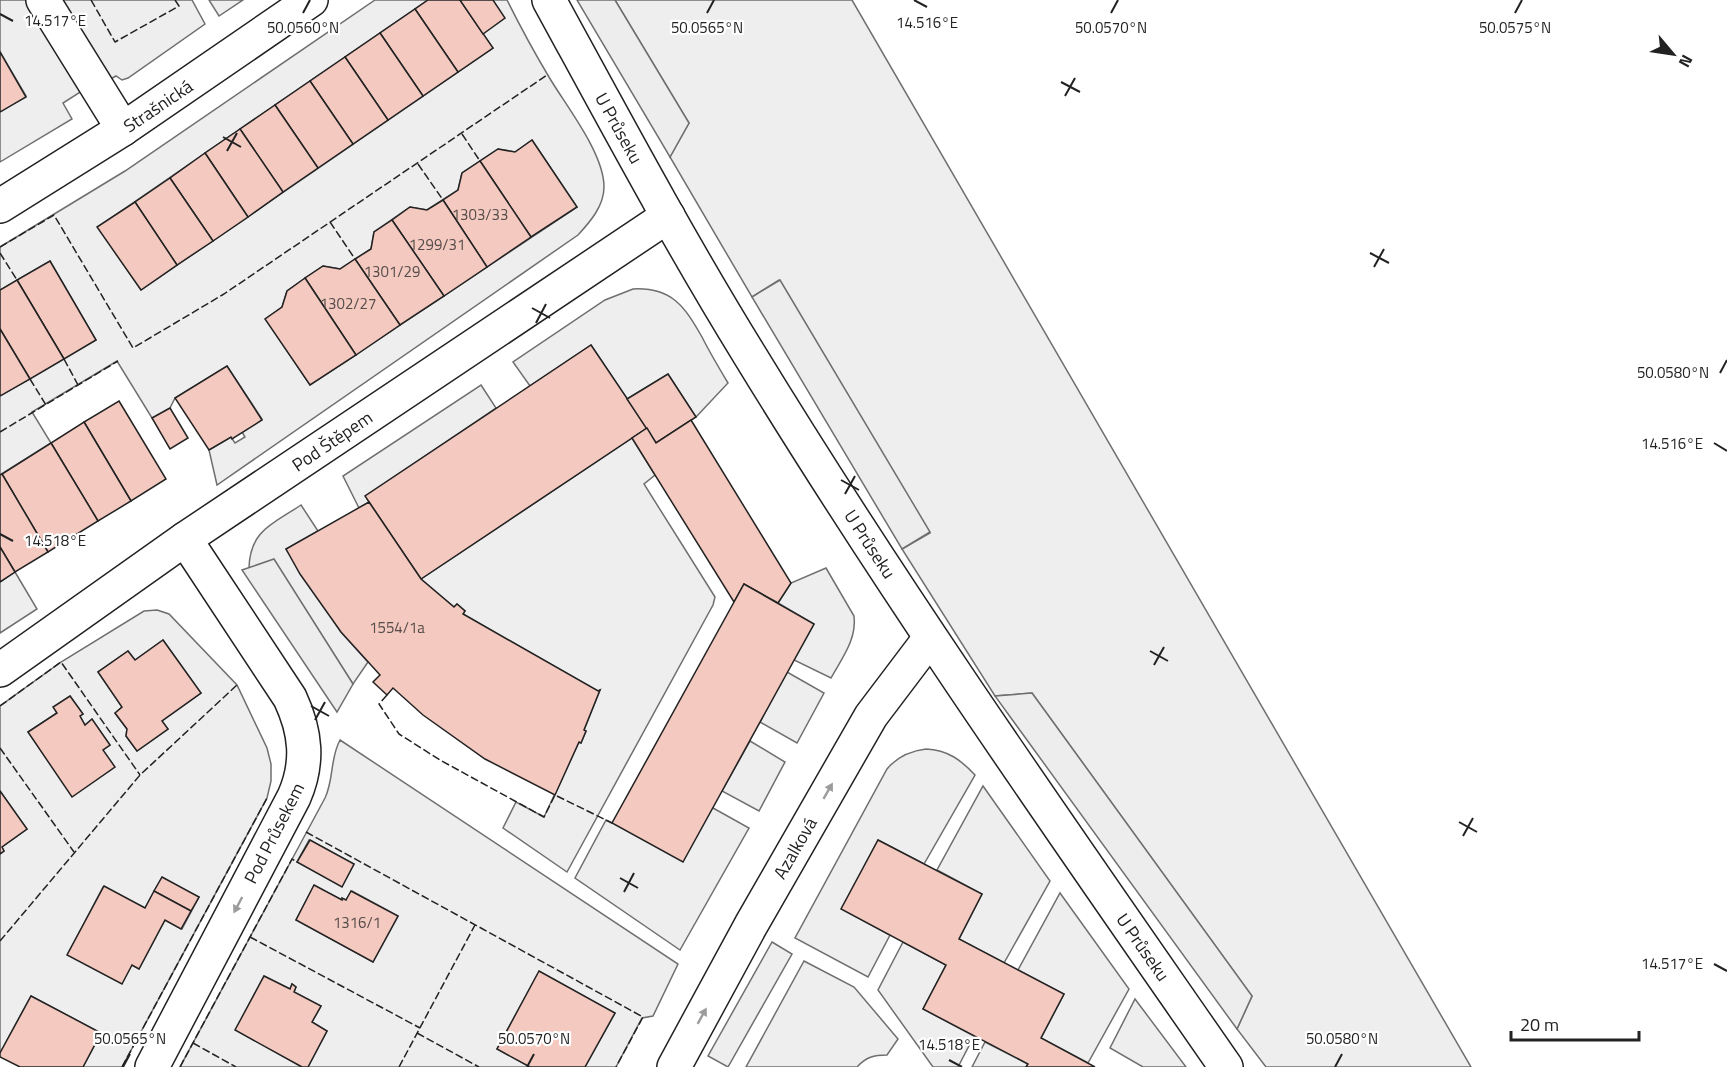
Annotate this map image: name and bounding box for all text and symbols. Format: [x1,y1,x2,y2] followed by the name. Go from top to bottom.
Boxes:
[24,9,86,32] text: 14.517°E
[896,11,958,34] text: 14.516°E
[267,16,339,39] text: 50.0560°N
[671,16,743,39] text: 50.0565°N
[1075,16,1147,39] text: 50.0570°N
[1479,16,1551,39] text: 50.0575°N
[1643,24,1703,84] north arrow
[1673,51,1699,72] text: N
[118,73,198,139] street label: Strašnická
[588,87,650,169] street label: U Průseku
[452,203,508,226] house number: 1303/33
[409,233,465,256] house number: 1299/31
[364,260,420,283] house number: 1301/29
[320,292,376,315] house number: 1302/27
[1637,361,1709,384] text: 50.0580°N
[286,404,378,478] street label: Pod Štěpem
[1641,432,1703,455] text: 14.516°E
[838,504,902,584] street label: U Průseku
[24,529,86,552] text: 14.518°E
[369,616,425,639] house number: 1554/1a
[237,778,311,888] street label: Pod Průsekem
[823,782,833,799] one-way arrow
[766,812,824,884] street label: Azalková
[233,897,243,914] one-way arrow
[1110,907,1176,987] street label: U Průseku
[333,911,381,934] house number: 1316/1
[1641,952,1703,975] text: 14.517°E
[1511,1004,1638,1042] scale bar
[697,1007,707,1024] one-way arrow
[1520,1011,1559,1038] text: 20 m
[94,1027,166,1050] text: 50.0565°N
[498,1027,570,1050] text: 50.0570°N
[1306,1027,1378,1050] text: 50.0580°N
[918,1033,980,1056] text: 14.518°E

